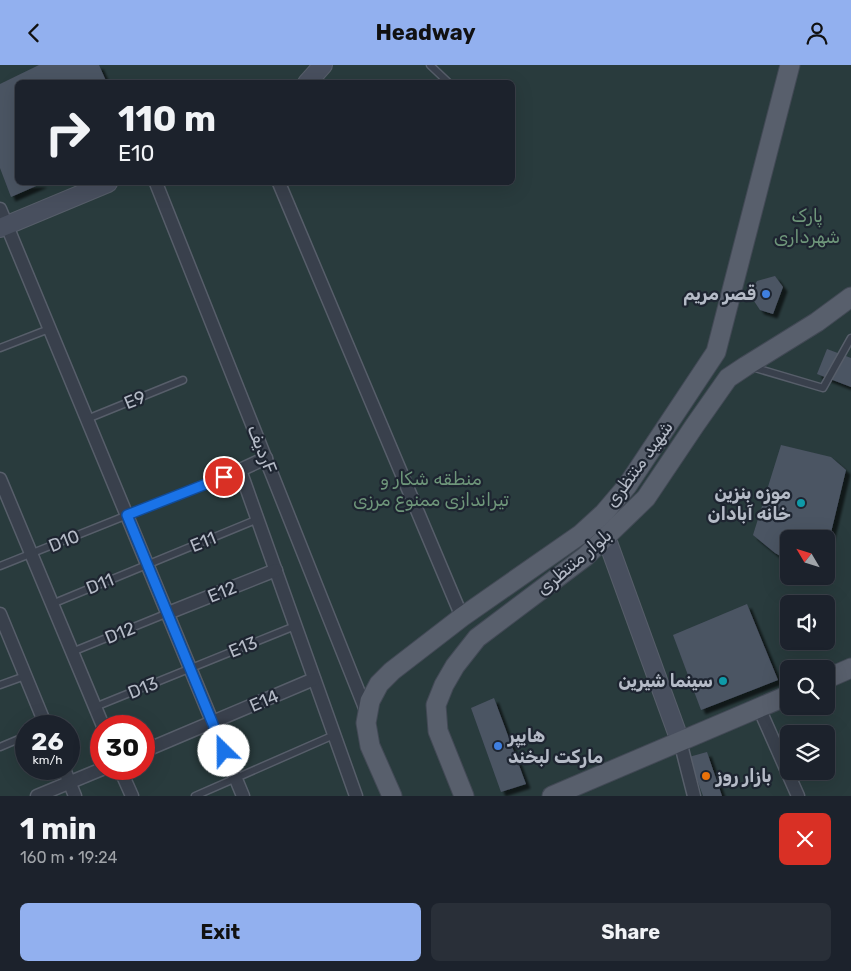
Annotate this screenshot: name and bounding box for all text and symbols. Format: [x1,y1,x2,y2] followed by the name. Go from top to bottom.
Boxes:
[20,19,48,47] icon: back
[375,19,476,46] text: Headway
[803,19,831,47] icon: person
[118,98,216,140] text: 110 m
[35,100,100,165] icon: right
[118,140,155,167] text: E10
[774,205,840,248] park label: پارک شهرداری
[683,283,756,306] place label: قصر مریم
[760,288,772,300] marker: قصر مریم
[121,386,149,414] street label: E9
[600,417,678,511] street label: شهید منتظری
[242,421,282,477] street label: ردیفF
[203,456,245,498] pin
[210,463,238,491] icon: arrive
[353,468,509,512] park label: منطقه شکار و تیراندازی ممنوع مرزی
[708,482,791,525] place label: موزه بنزین خانه آبادان
[795,497,807,509] marker: موزه بنزین خانه آبادان
[532,524,616,600] street label: بلوار منتظری
[45,525,83,557] street label: D10
[187,527,219,557] street label: E11
[780,530,835,585] north arrow
[780,530,835,780] map controls
[83,569,117,599] street label: D11
[204,576,240,608] street label: E12
[780,595,835,650] button: sound
[102,617,138,649] street label: D12
[225,631,261,663] street label: E13
[780,660,835,715] button: search
[619,670,713,692] place label: سینما شیرین
[125,672,161,704] street label: D13
[717,675,729,687] marker: سینما شیرین
[246,685,282,717] street label: E14
[90,715,155,780] speed limit sign: 30
[197,724,249,776] position arrow
[507,725,603,768] place label: هایپر مارکت لبخند
[780,725,835,780] button: layers
[31,727,64,756] text: 26
[492,740,504,752] marker: هایپر مارکت لبخند
[33,753,62,767] text: km/h
[715,765,772,787] place label: بازار روز
[700,770,712,782] marker: بازار روز
[20,811,97,847] text: 1 min
[779,813,831,865] button: close
[20,848,118,867] text: 160 m · 19:24
[20,903,421,961] button: Exit
[431,903,831,961] button: Share

